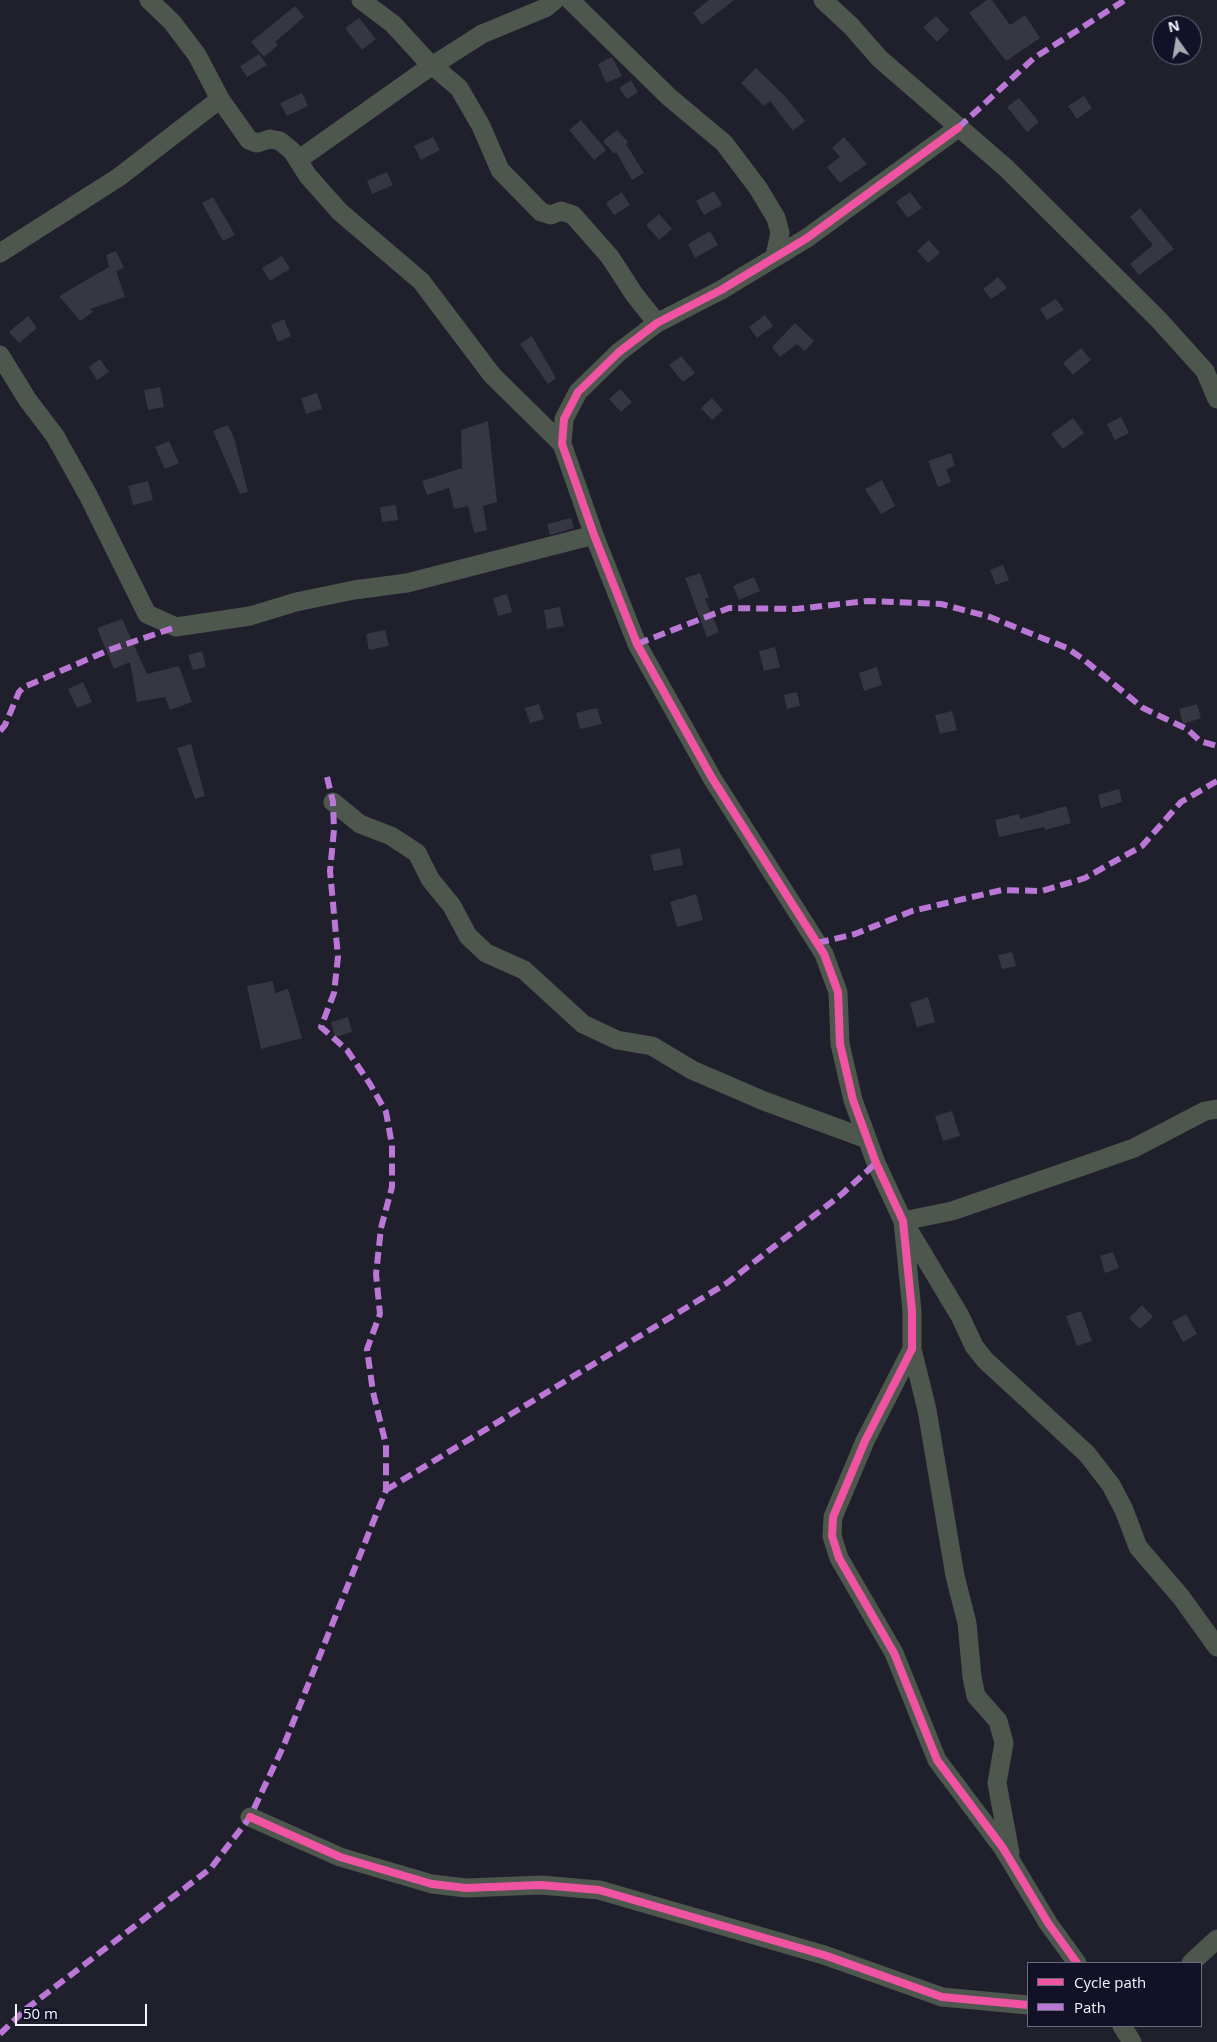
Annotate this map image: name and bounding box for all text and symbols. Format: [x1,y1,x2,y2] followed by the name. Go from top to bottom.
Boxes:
[1152,15,1202,65] north arrow
[1166,15,1181,36] text: N
[1027,1962,1202,2027] legend
[1074,1972,1146,1992] text: Cycle path
[18,1994,150,2026] scale bar
[1074,1997,1106,2017] text: Path
[23,2003,58,2023] text: 50 m

